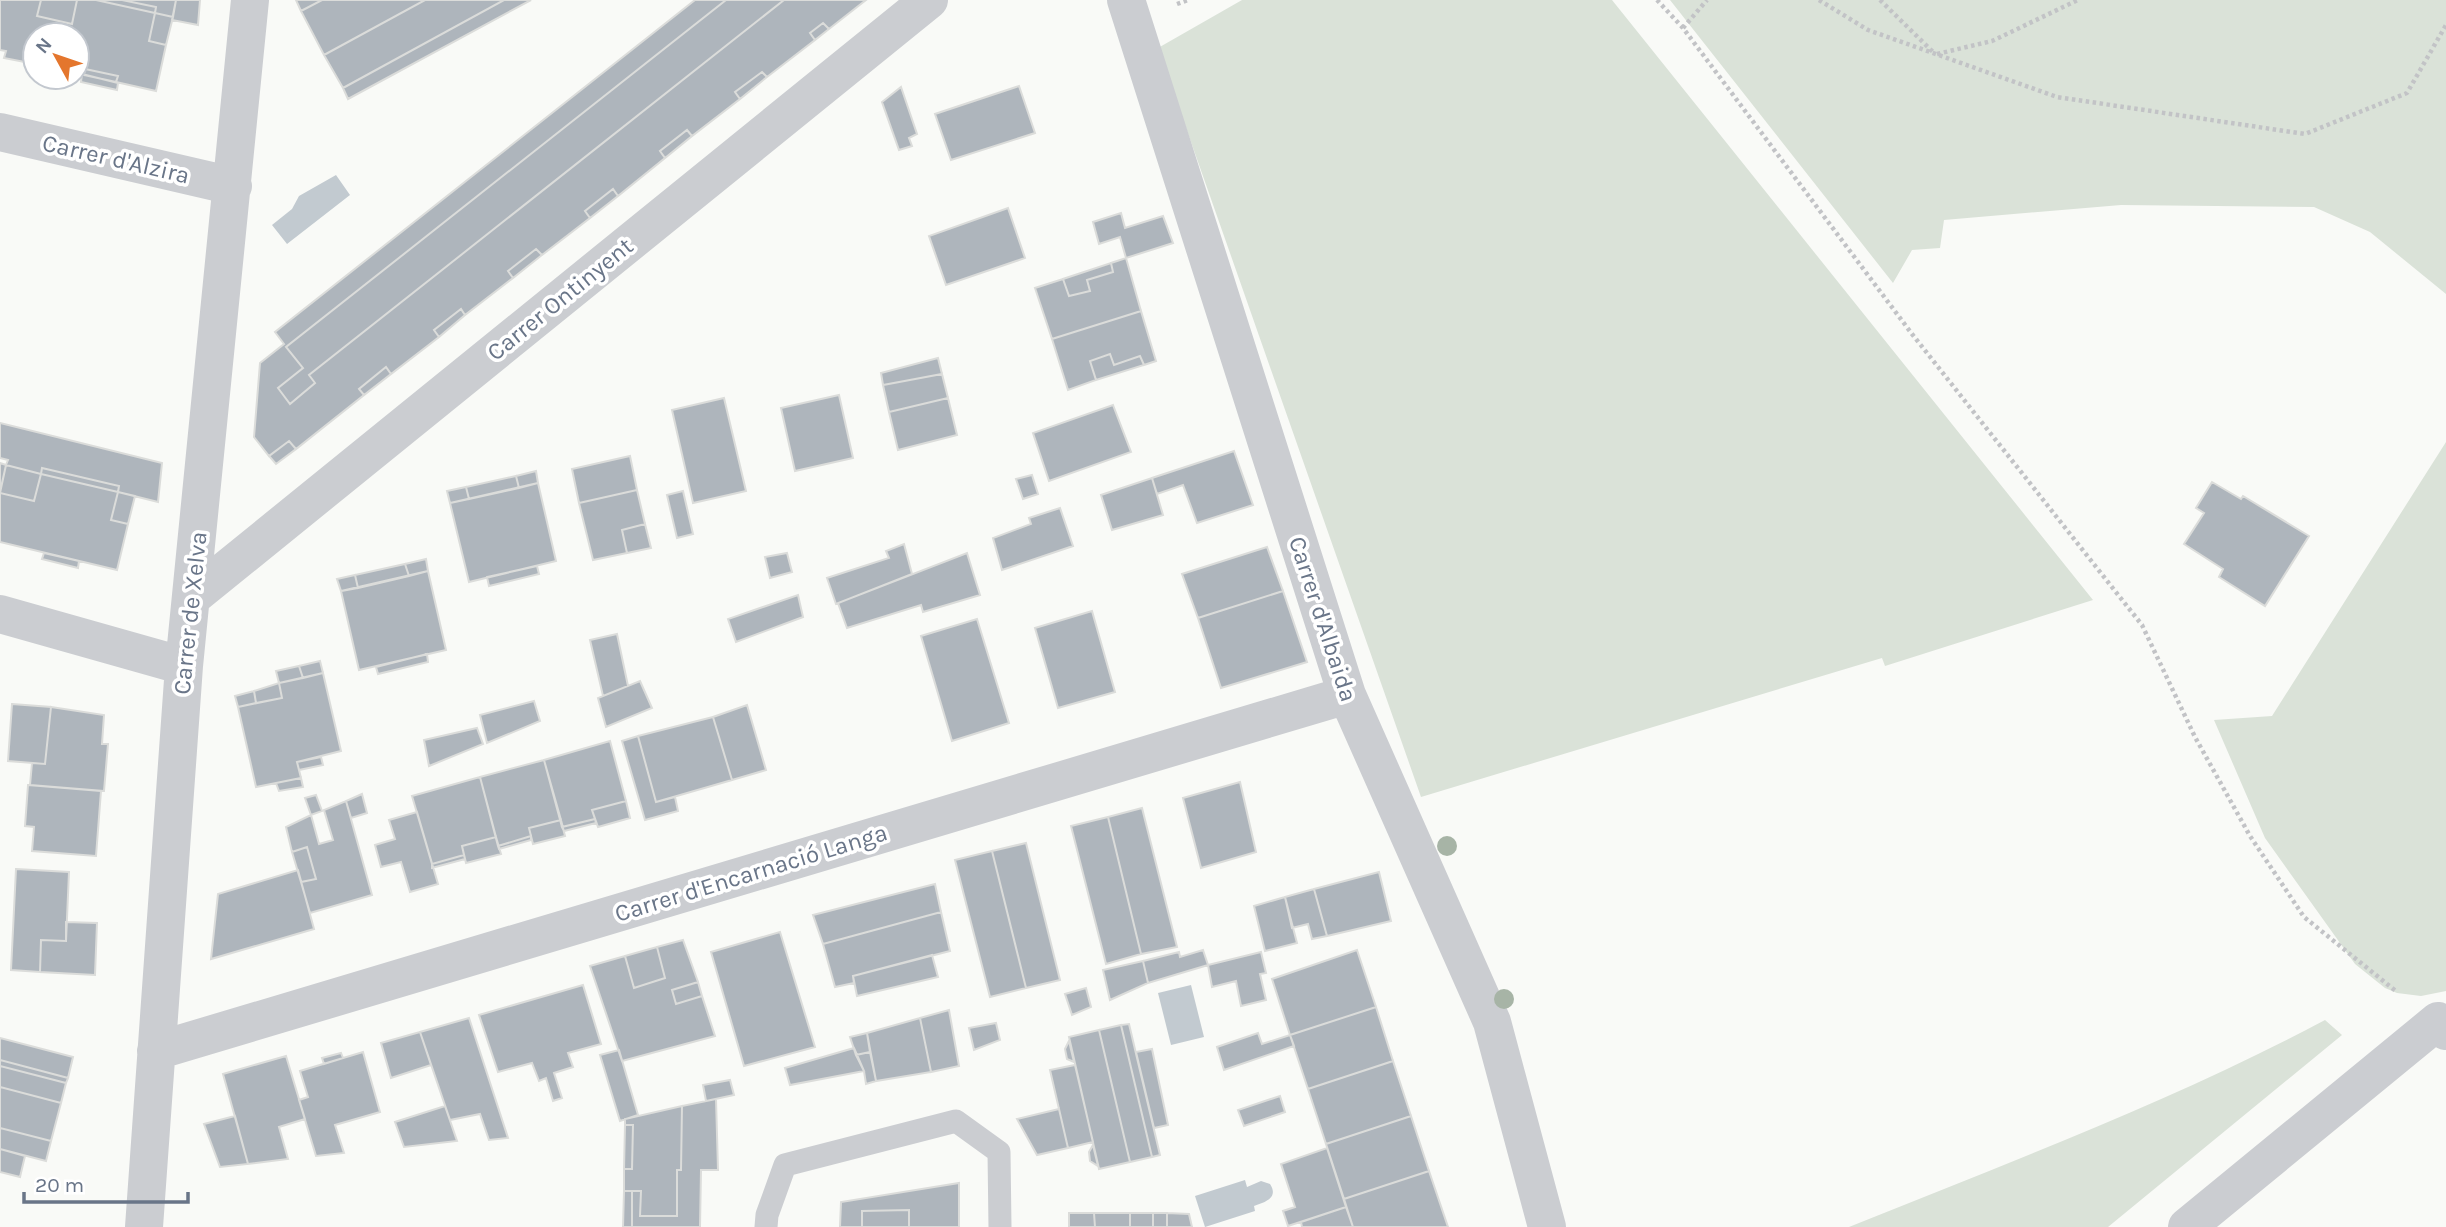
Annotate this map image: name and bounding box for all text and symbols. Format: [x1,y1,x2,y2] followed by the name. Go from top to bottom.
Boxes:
[21,21,91,91] north arrow
[31,33,57,58] text: N
[40,128,192,190] street label: Carrer d'Alzira
[481,232,639,366] street label: Carrer Ontinyent
[168,530,212,696] street label: Carrer de Xelva
[1283,533,1363,705] street label: Carrer d'Albaida
[611,818,891,928] street label: Carrer d'Encarnació Langa
[24,1160,189,1204] scale bar
[35,1173,84,1197] text: 20 m

